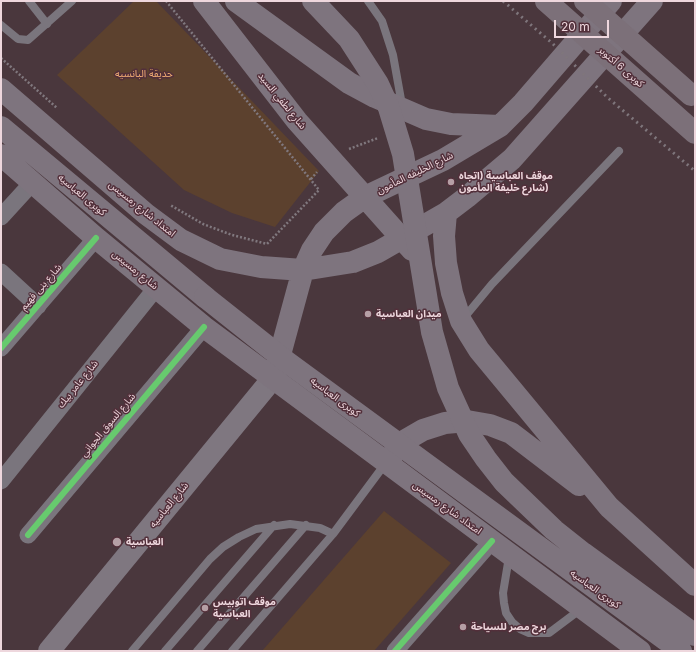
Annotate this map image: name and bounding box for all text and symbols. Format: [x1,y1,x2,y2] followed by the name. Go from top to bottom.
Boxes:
[556,12,611,38] scale bar
[561,19,590,34] text: 20 m
[596,44,646,90] street label: كوبرى 6 أكتوبر
[115,68,173,80] park label: حديقة البانسيه
[255,70,309,132] street label: شارع لطفي السيد
[375,149,455,197] street label: شارع الخليفه المأمون
[459,170,553,194] place label: موقف العباسية (اتجاه شارع خليفة المأمون)
[56,171,108,219] street label: كوبرى العباسيه
[446,177,456,187] marker: موقف العباسية (اتجاه شارع خليفة المأمون)
[106,178,178,240] street label: امتداد شارع رمسيس
[110,248,160,292] street label: شارع رمسيس
[18,261,64,313] street label: شارع بنى فهيم
[376,308,442,320] place label: ميدان العباسية
[363,309,373,319] marker: ميدان العباسية
[55,358,101,410] street label: شارع عامر بيك
[308,374,362,420] street label: كوبرى العباسيه
[78,391,138,459] street label: شارع السوق الجواني
[410,479,484,537] street label: امتداد شارع رمسيس
[147,480,191,530] street label: شارع العباسيه
[111,536,123,548] marker: العباسية
[126,536,163,548] place label: العباسية
[568,567,622,611] street label: كوبرى العباسيه
[213,596,276,620] place label: موقف اتوبيس العباسية
[200,603,210,613] marker: موقف اتوبيس العباسية
[471,621,546,633] place label: برج مصر للسياحة
[458,622,468,632] marker: برج مصر للسياحة

